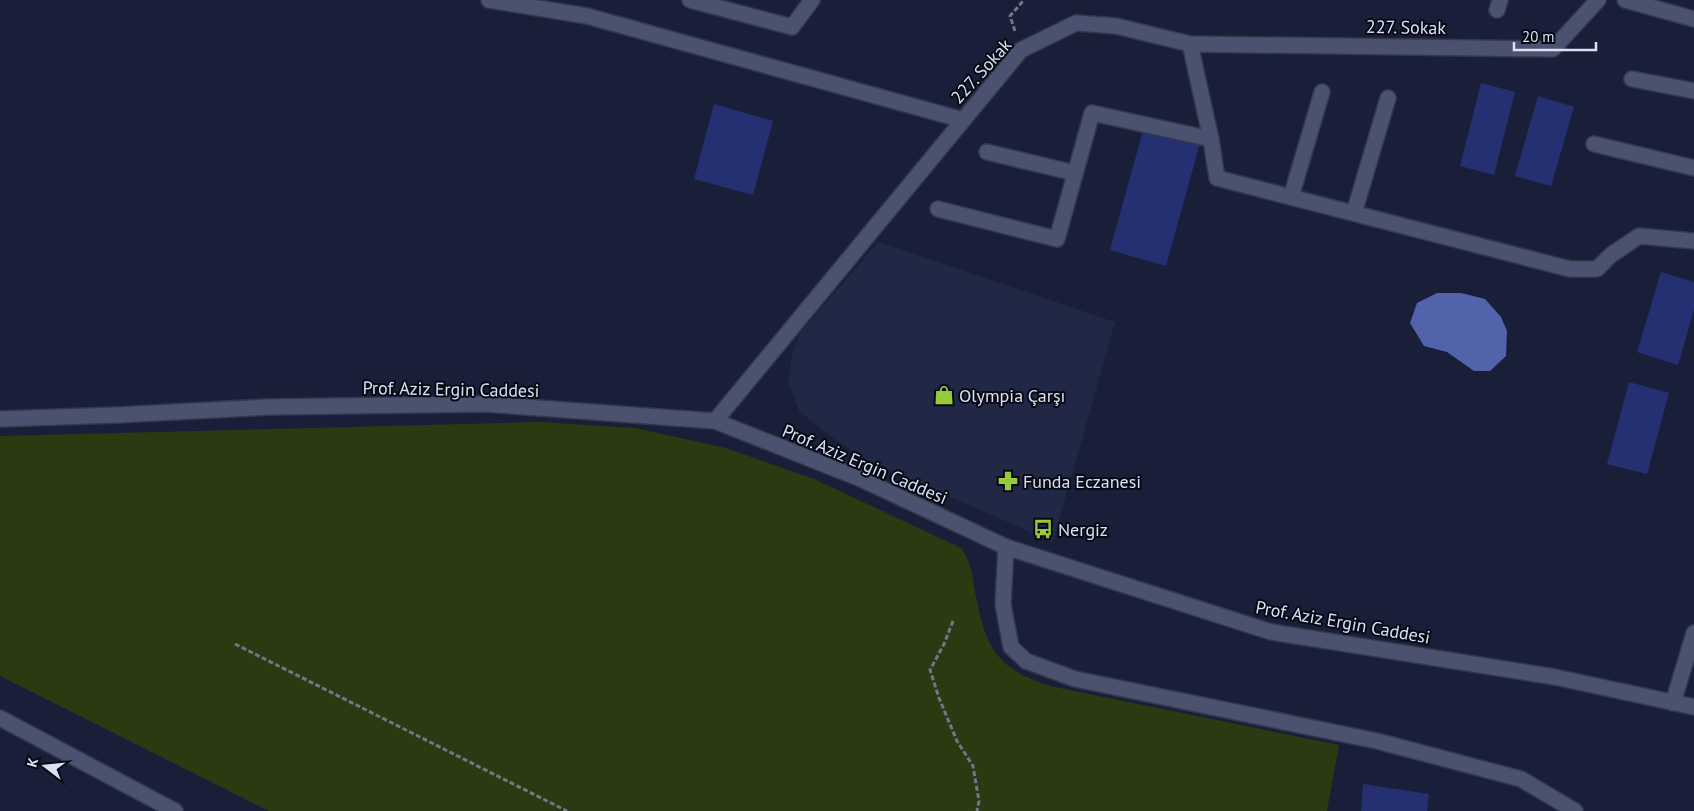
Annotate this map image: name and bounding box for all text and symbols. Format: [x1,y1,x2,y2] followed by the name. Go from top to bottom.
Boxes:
[1366,15,1447,39] street label: 227. Sokak
[1514,20,1596,52] scale bar
[1522,27,1555,46] text: 20 m
[946,33,1017,108] street label: 227. Sokak
[362,376,540,402] street label: Prof. Aziz Ergin Caddesi
[933,384,955,406] shop icon: Olympia Çarşı
[959,384,1065,407] place label: Olympia Çarşı
[779,419,951,509] street label: Prof. Aziz Ergin Caddesi
[997,470,1019,492] pharmacy icon: Funda Eczanesi
[1023,470,1141,493] place label: Funda Eczanesi
[1032,518,1054,540] bus stop icon: Nergiz
[1058,518,1108,541] place label: Nergiz
[1254,595,1432,649] street label: Prof. Aziz Ergin Caddesi
[20,741,70,791] north arrow
[23,755,42,769] text: K

